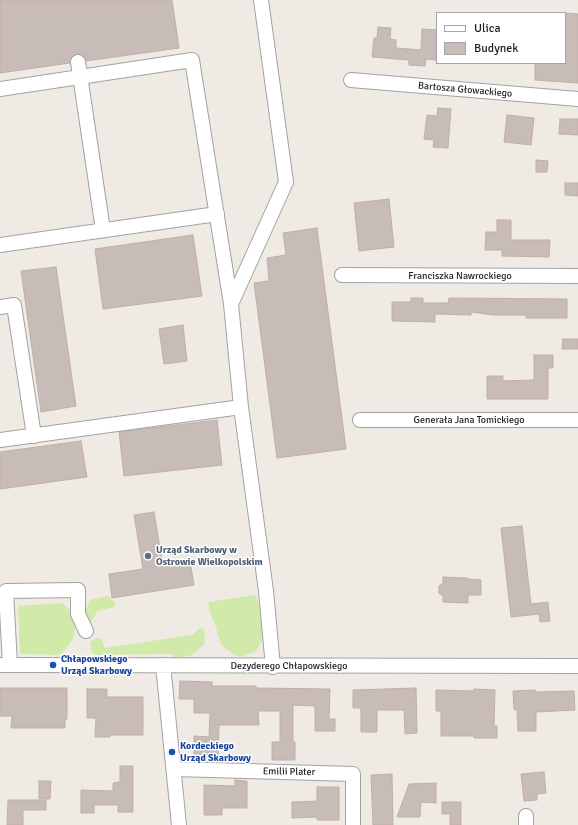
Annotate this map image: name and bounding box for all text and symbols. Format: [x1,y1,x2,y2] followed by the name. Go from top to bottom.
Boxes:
[436,12,566,64] legend
[474,21,501,36] text: Ulica
[474,41,518,56] text: Budynek
[417,80,513,100] street label: Bartosza Głowackiego
[408,270,512,282] street label: Franciszka Nawrockiego
[413,414,525,426] street label: Generała Jana Tomickiego
[156,544,263,568] place label: Urząd Skarbowy w Ostrowie Wielkopolskim
[143,551,153,561] marker: Urząd Skarbowy w Ostrowie Wielkopolskim
[61,653,132,676] place label: Chłapowskiego Urząd Skarbowy
[48,660,58,670] marker: Chłapowskiego Urząd Skarbowy
[230,660,348,672] street label: Dezyderego Chłapowskiego
[180,740,251,764] place label: Kordeckiego Urząd Skarbowy
[167,747,177,757] marker: Kordeckiego Urząd Skarbowy
[263,766,315,778] street label: Emilii Plater

